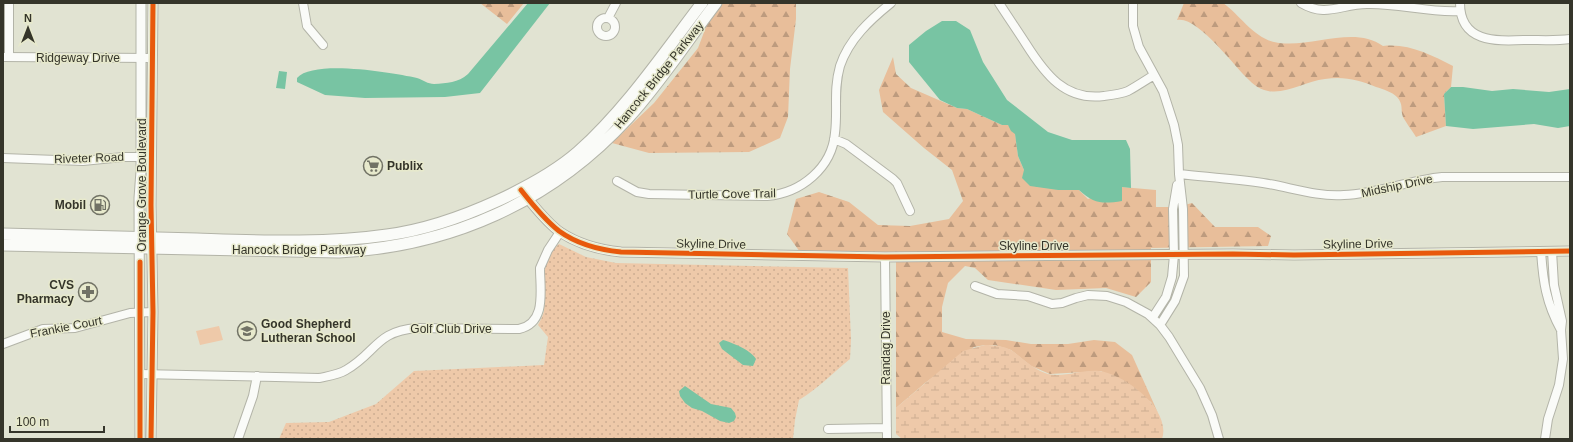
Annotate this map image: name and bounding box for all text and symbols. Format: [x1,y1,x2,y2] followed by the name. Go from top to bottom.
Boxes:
[8,8,48,48] north arrow
[24,12,32,24] text: N
[611,19,707,131] street label: Hancock Bridge Parkway
[36,51,120,65] street label: Ridgeway Drive
[135,118,149,252] street label: Orange Grove Boulevard
[54,150,124,166] street label: Riveter Road
[362,155,384,177] supermarket icon: Publix
[387,159,423,173] place label: Publix
[1360,172,1434,200] street label: Midship Drive
[688,186,776,202] street label: Turtle Cove Trail
[89,194,111,216] fuel station icon: Mobil
[55,198,86,212] place label: Mobil
[676,236,746,252] street label: Skyline Drive
[1323,236,1393,252] street label: Skyline Drive
[999,239,1069,253] street label: Skyline Drive
[232,243,366,257] street label: Hancock Bridge Parkway
[17,278,74,306] place label: CVS Pharmacy
[77,281,99,303] pharmacy icon: CVS Pharmacy
[879,311,893,385] street label: Randag Drive
[29,313,104,341] street label: Frankie Court
[261,317,356,345] place label: Good Shepherd Lutheran School
[236,320,258,342] school or university icon: Good Shepherd Lutheran School
[410,322,492,336] street label: Golf Club Drive
[10,408,104,434] scale bar
[16,415,49,429] text: 100 m

